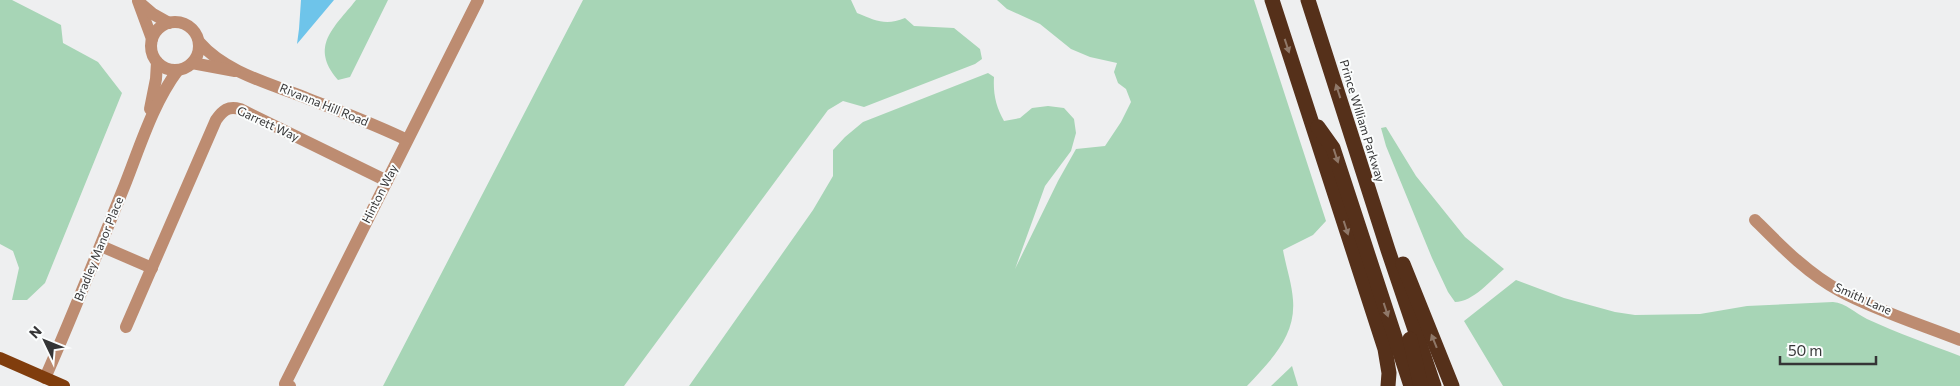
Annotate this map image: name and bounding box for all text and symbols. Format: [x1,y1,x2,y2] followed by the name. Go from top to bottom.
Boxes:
[1284,39,1292,54] one-way arrow
[1338,58,1388,184] street label: Prince William Parkway
[278,80,371,128] street label: Rivanna Hill Road
[1333,84,1341,99] one-way arrow
[235,103,302,144] street label: Garrett Way
[1332,149,1340,164] one-way arrow
[358,162,400,225] street label: Hinton Way
[71,194,125,303] street label: Bradley Manor Place
[1343,221,1350,236] one-way arrow
[1833,279,1894,317] street label: Smith Lane
[1383,303,1391,318] one-way arrow
[20,316,70,366] north arrow
[25,322,45,341] text: N
[1429,334,1437,348] one-way arrow
[1780,334,1876,366] scale bar
[1788,341,1822,359] text: 50 m

